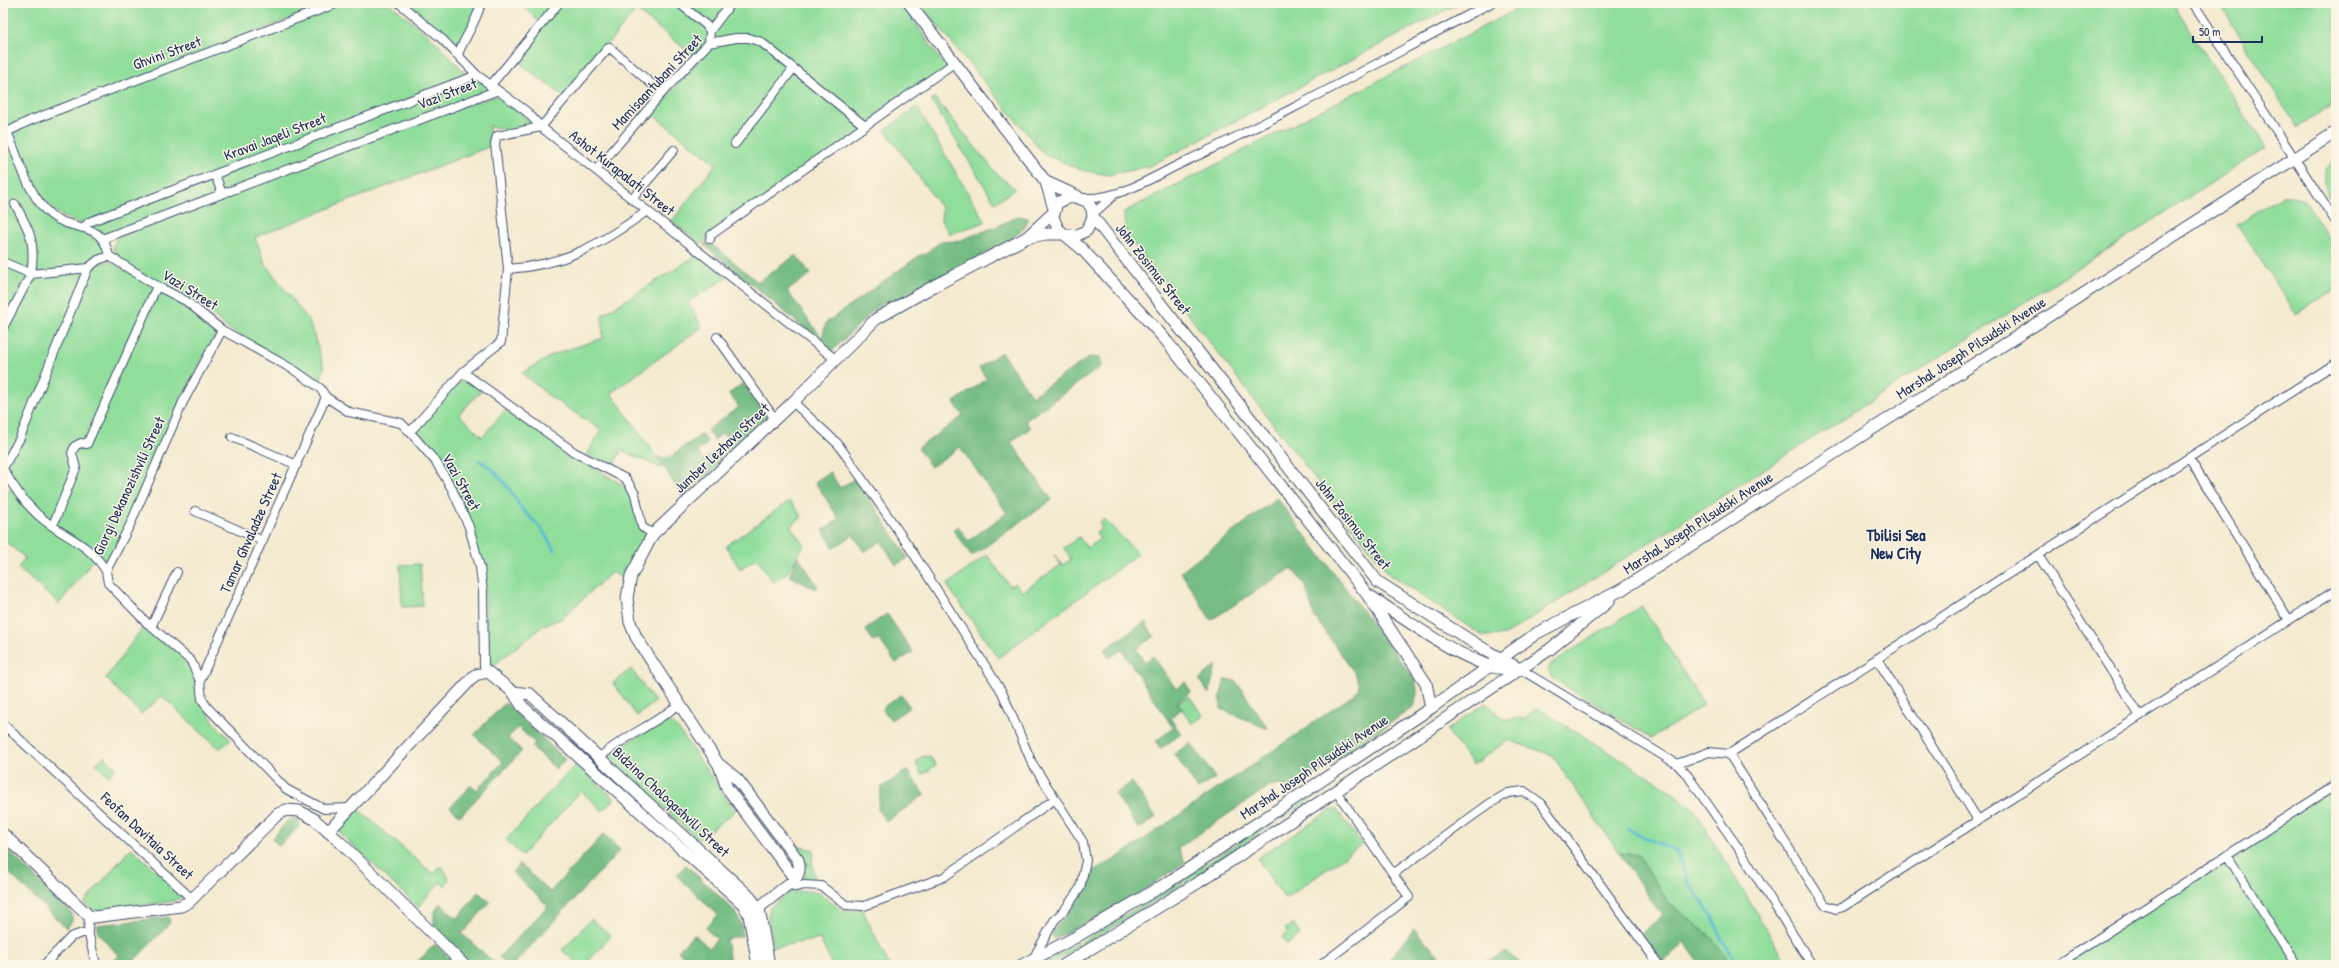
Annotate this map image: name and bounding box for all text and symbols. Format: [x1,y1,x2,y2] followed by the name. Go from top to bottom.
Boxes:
[2193,18,2262,44] scale bar
[2199,23,2220,40] text: 50 m
[607,28,707,134] street label: Mamisaantubani Street
[130,30,205,75] street label: Ghvini Street
[414,72,481,115] street label: Vazi Street
[221,107,330,166] street label: Kravai Jaqeli Street
[565,125,680,221] street label: Ashot Kurapalati Street
[1111,218,1196,320] street label: John Zosimus Street
[158,264,223,315] street label: Vazi Street
[1892,291,2050,404] street label: Marshal Joseph Pilsudski Avenue
[669,397,775,497] street label: Jumber Lezhava Street
[87,412,170,559] street label: Giorgi Dekanozishvili Street
[437,449,486,515] street label: Vazi Street
[1619,466,1777,579] street label: Marshal Joseph Pilsudski Avenue
[214,468,287,596] street label: Tamar Ghvaladze Street
[1311,473,1396,575] street label: John Zosimus Street
[1866,524,1926,565] district label: Tbilisi Sea New City
[1236,709,1392,824] street label: Marshal Joseph Pilsudski Avenue
[608,742,735,862] street label: Bidzina Choloqashvili Street
[96,786,199,885] street label: Feofan Davitaia Street

